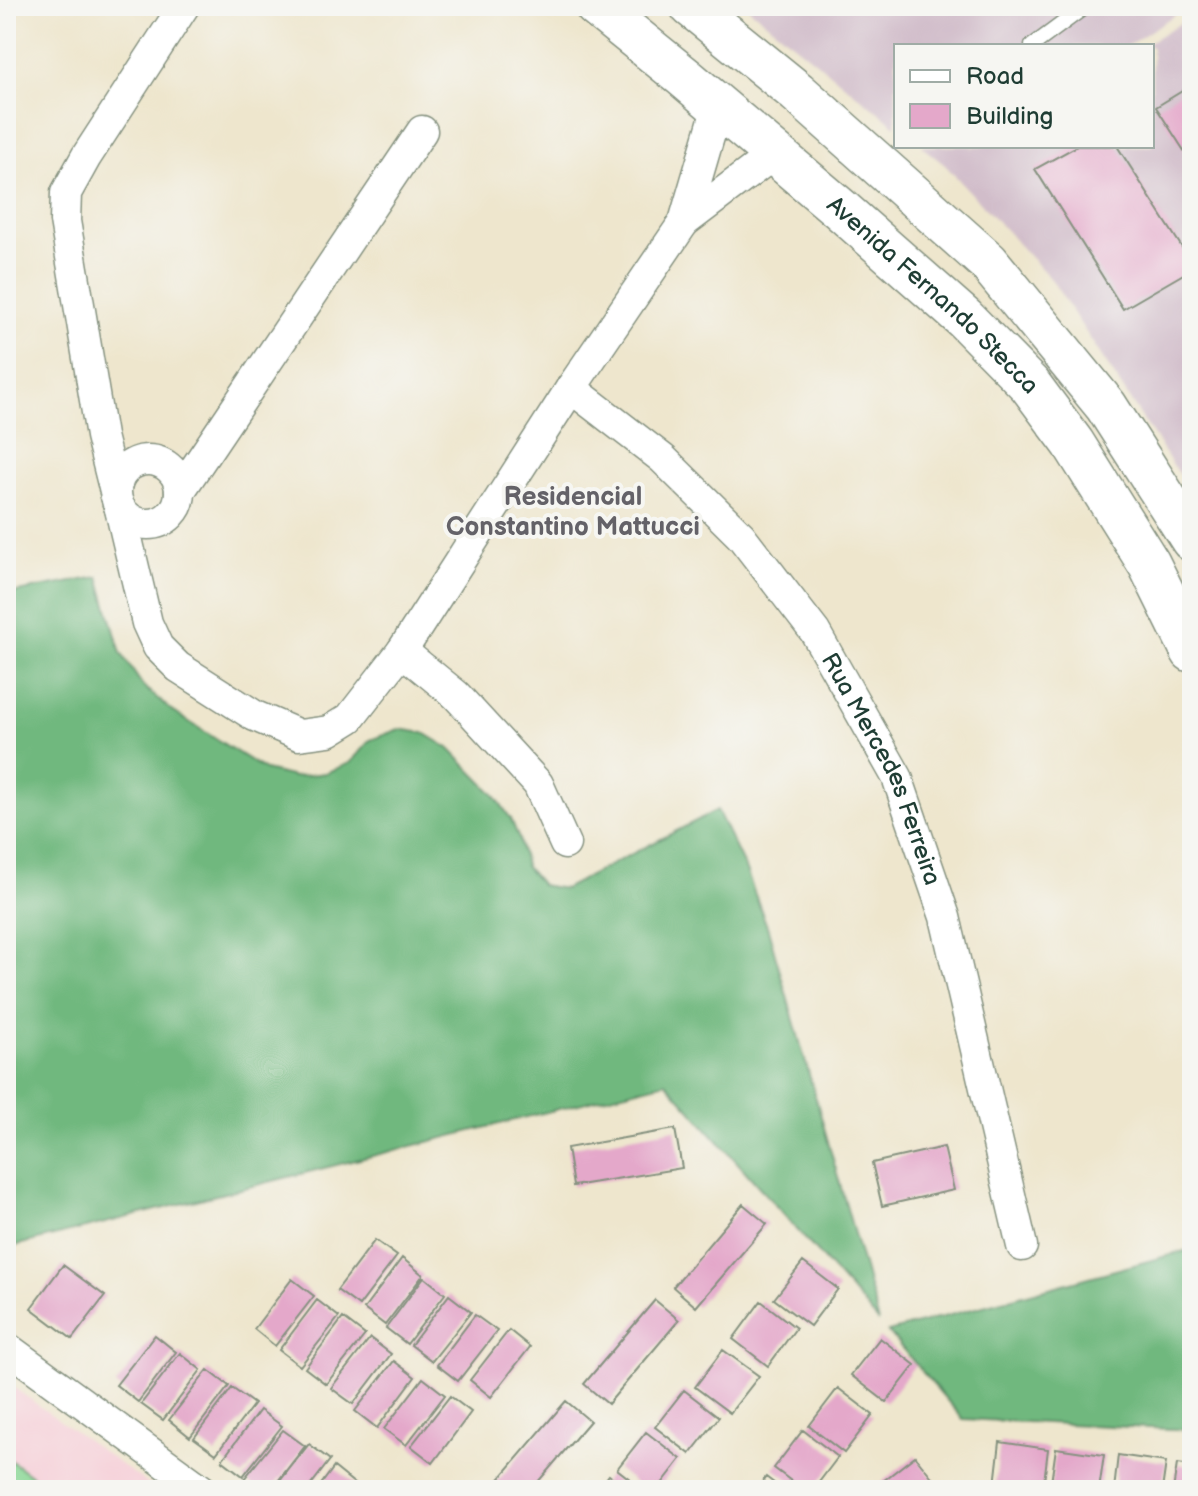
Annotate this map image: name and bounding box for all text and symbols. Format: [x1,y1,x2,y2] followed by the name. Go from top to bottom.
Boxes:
[894,44,1154,148] legend
[966,62,1024,91] text: Road
[966,102,1053,131] text: Building
[821,190,1045,400] street label: Avenida Fernando Stecca
[446,482,700,543] district label: Residencial Constantino Mattucci
[815,648,947,889] street label: Rua Mercedes Ferreira

